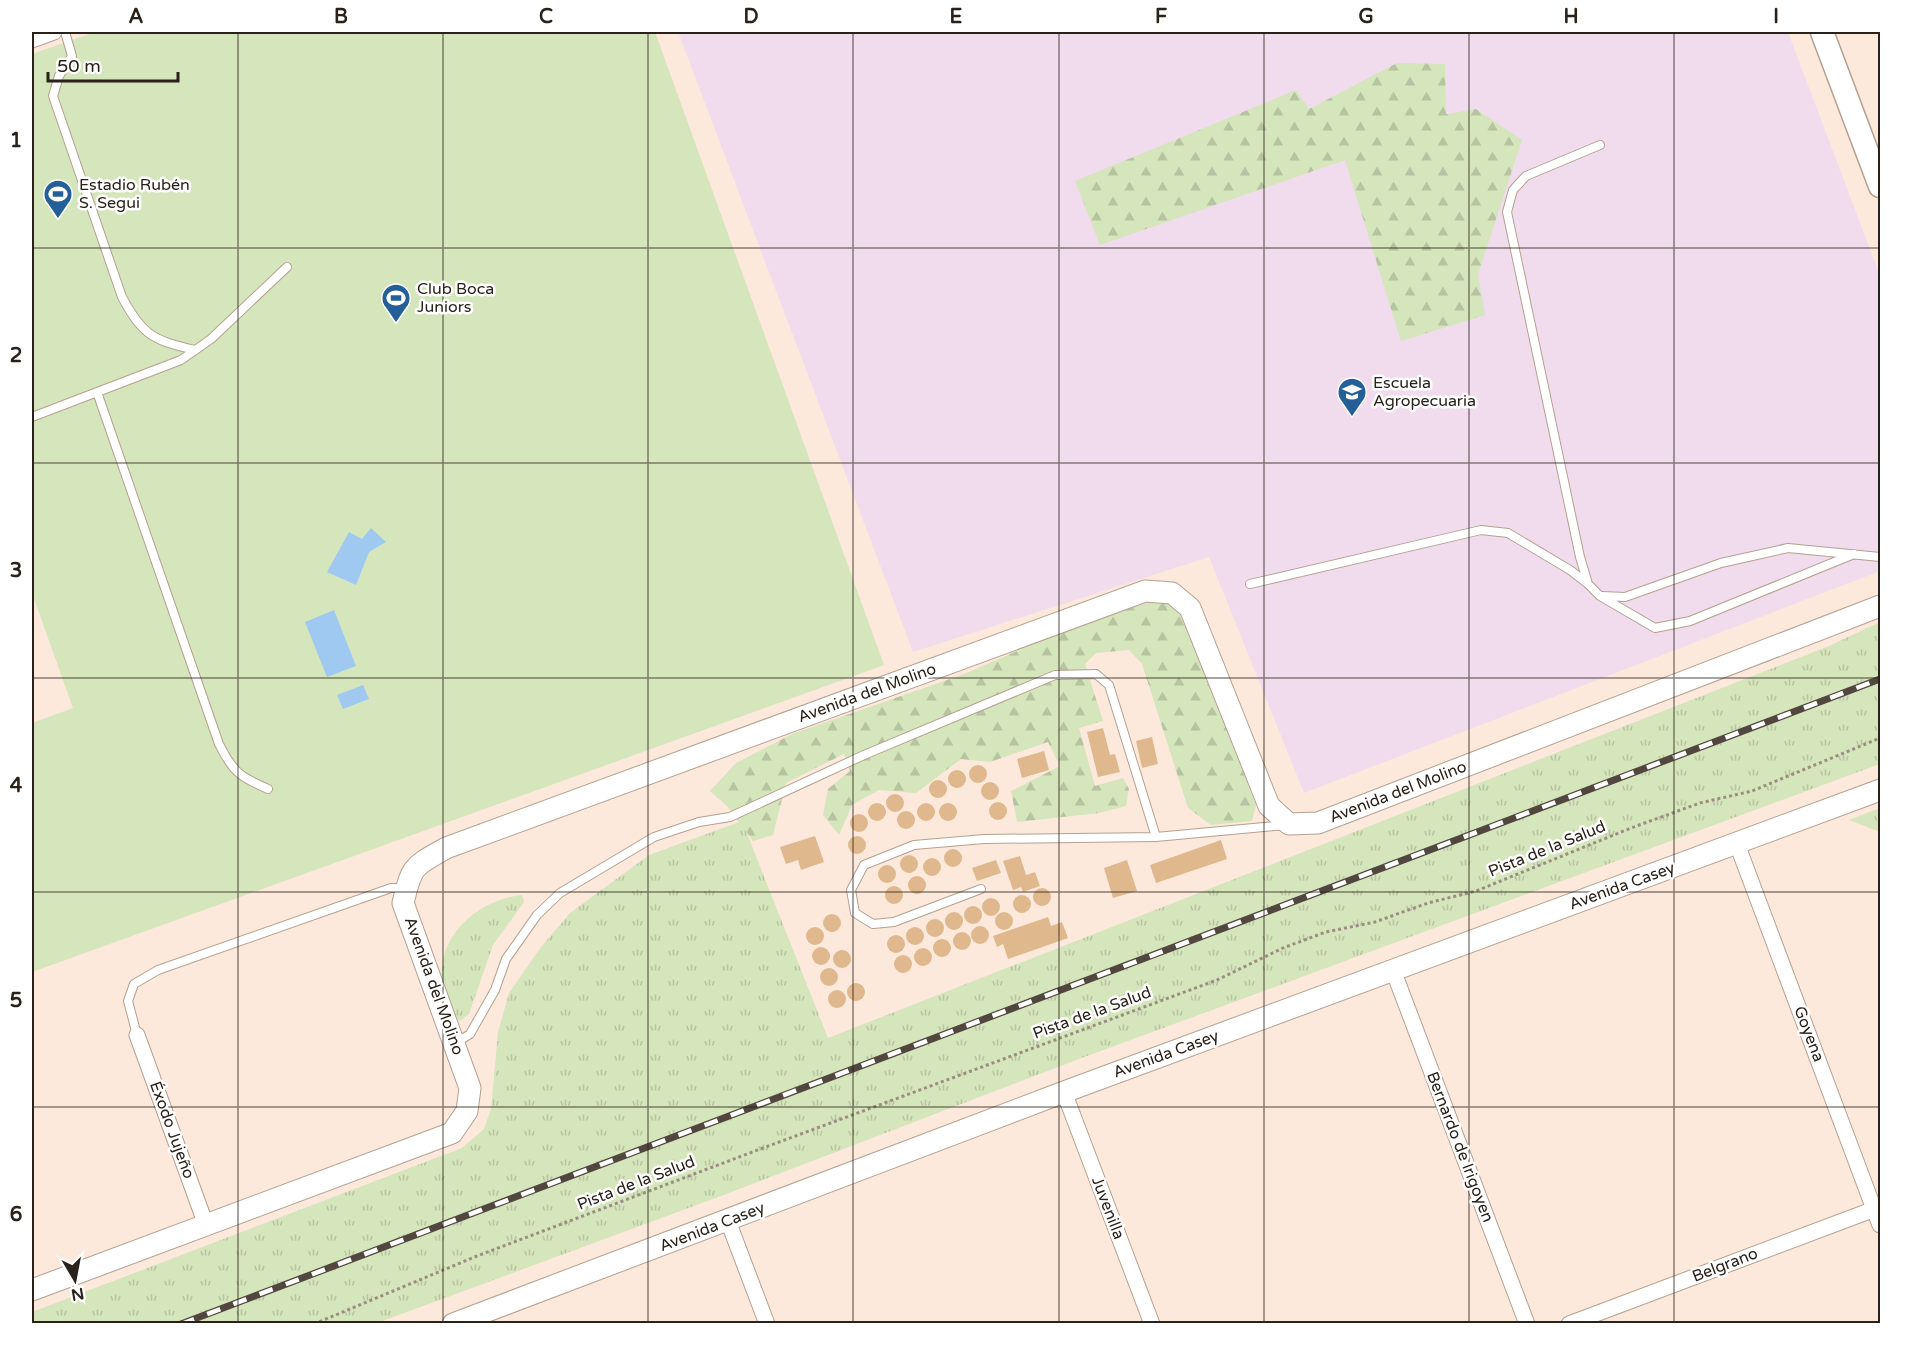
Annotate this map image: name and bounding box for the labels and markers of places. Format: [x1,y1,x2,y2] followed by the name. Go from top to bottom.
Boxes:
[79,175,190,213] place label: Estadio Rubén S. Segui
[42,178,74,220] sports icon: Estadio Rubén S. Segui
[417,279,494,317] place label: Club Boca Juniors
[380,282,412,324] sports icon: Club Boca Juniors
[1373,373,1476,411] place label: Escuela Agropecuaria
[1336,376,1368,418] school or university icon: Escuela Agropecuaria

